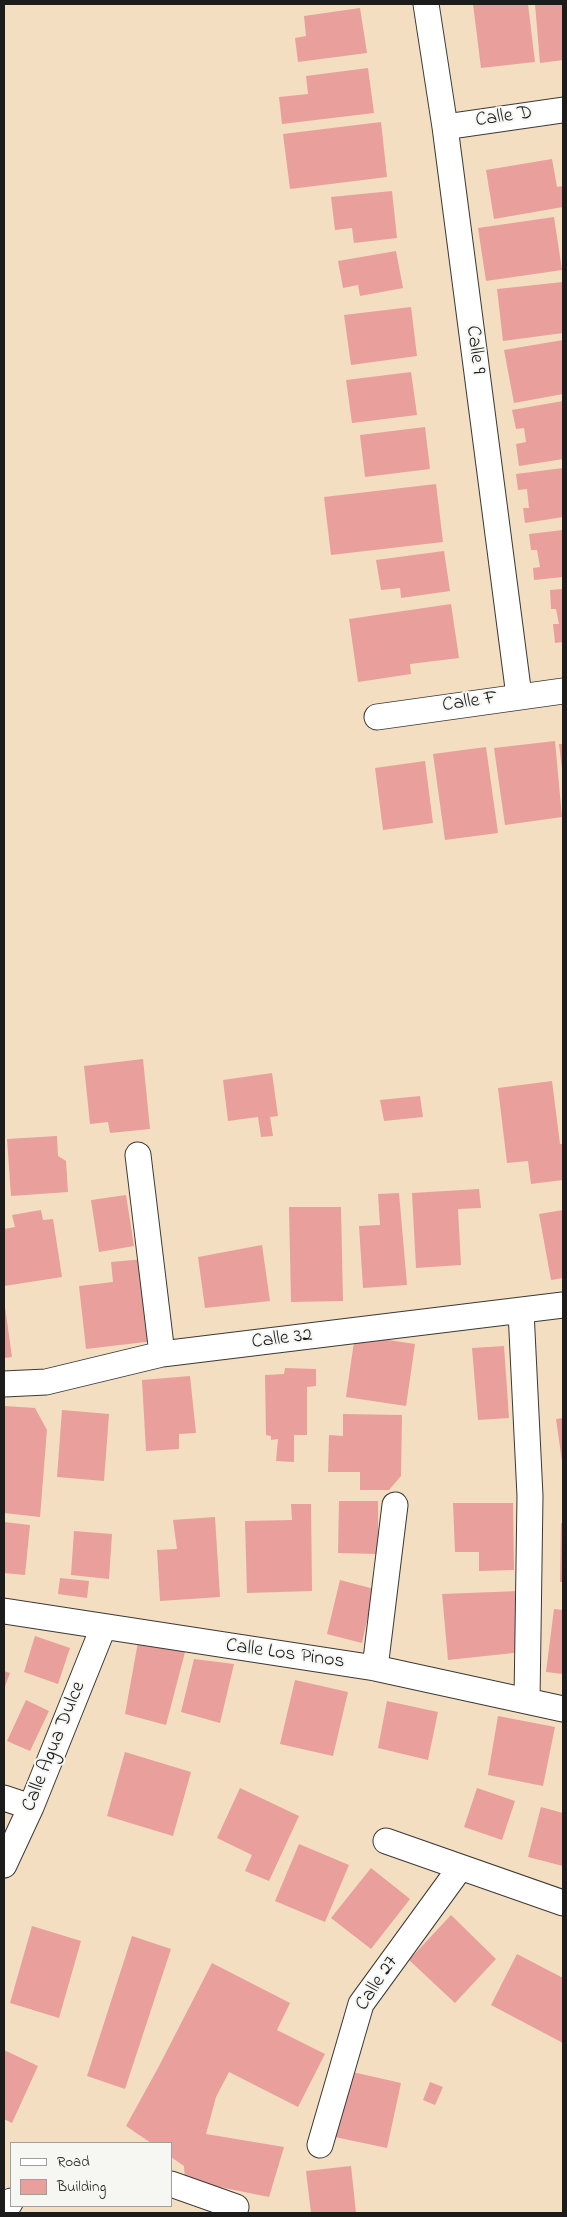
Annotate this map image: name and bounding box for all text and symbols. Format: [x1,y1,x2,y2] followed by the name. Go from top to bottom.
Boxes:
[474,102,534,134] street label: Calle D
[459,324,489,376] street label: Calle 9
[441,687,499,719] street label: Calle F
[250,1324,314,1356] street label: Calle 32
[224,1635,346,1675] street label: Calle Los Pinos
[18,1678,92,1816] street label: Calle Agua Dulce
[351,1952,405,2016] street label: Calle 27
[10,2142,172,2207] legend
[57,2151,90,2173] text: Road
[57,2176,106,2198] text: Building

